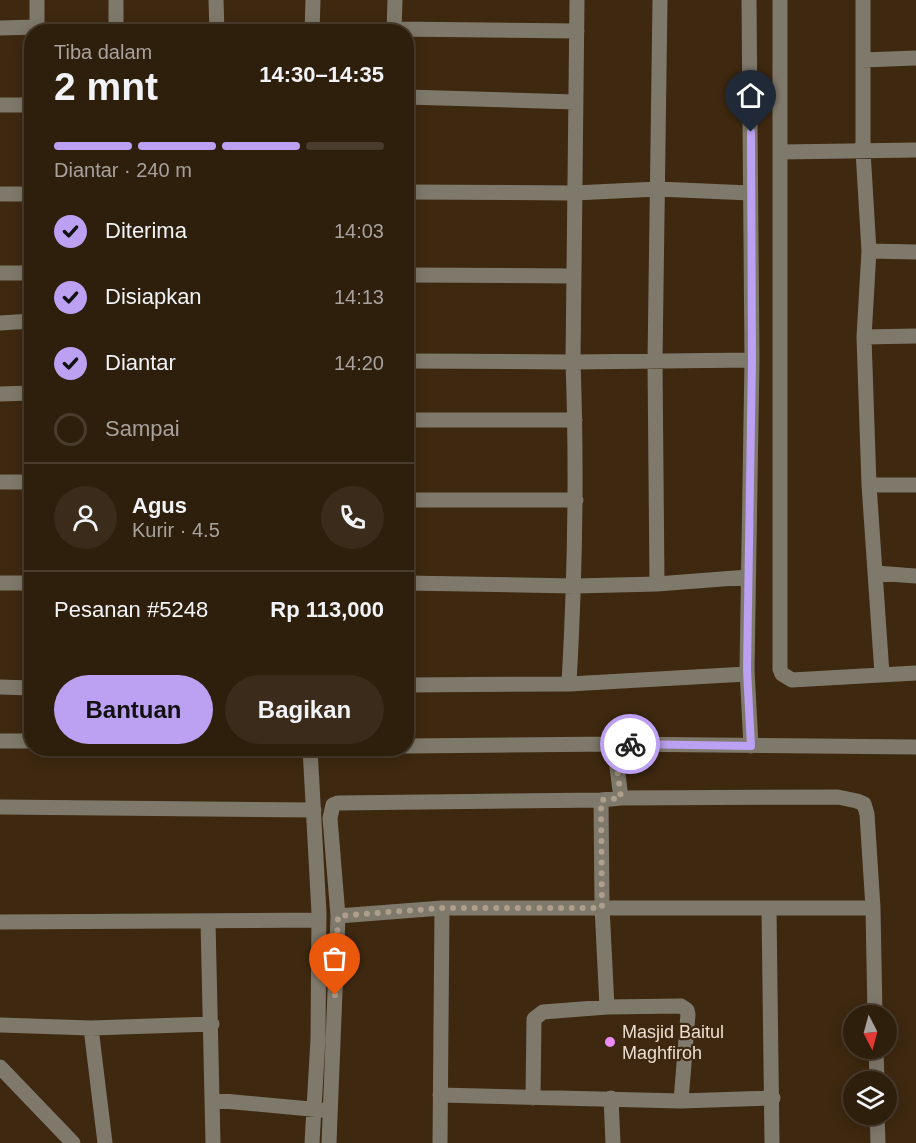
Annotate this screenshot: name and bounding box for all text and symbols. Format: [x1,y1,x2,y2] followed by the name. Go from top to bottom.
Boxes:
[54,41,152,63] text: Tiba dalam
[259,62,384,87] text: 14:30–14:35
[54,65,158,108] text: 2 mnt
[725,70,776,132] pin
[734,79,767,112] icon: home
[54,159,192,181] text: Diantar · 240 m
[54,215,87,248] icon: check
[105,218,187,243] text: Diterima
[334,220,384,242] text: 14:03
[54,281,87,314] icon: check
[105,284,202,309] text: Disiapkan
[334,286,384,308] text: 14:13
[54,347,87,380] icon: check
[105,350,176,375] text: Diantar
[334,352,384,374] text: 14:20
[105,416,180,441] text: Sampai
[54,486,117,549] button: person
[321,486,384,549] button: phone
[132,493,187,518] text: Agus
[132,519,220,541] text: Kurir · 4.5
[54,597,208,622] text: Pesanan #5248
[270,597,384,622] text: Rp 113,000
[54,675,213,744] button: Bantuan
[225,675,384,744] button: Bagikan
[600,714,660,774] courier
[614,728,647,761] icon: bike
[309,933,360,995] pin
[318,942,351,975] icon: bag
[843,1005,897,1059] north arrow
[843,1005,897,1125] map controls
[622,1022,724,1063] place label: Masjid Baitul Maghfiroh
[603,1035,617,1049] marker: Masjid Baitul Maghfiroh
[843,1071,897,1125] button: layers

